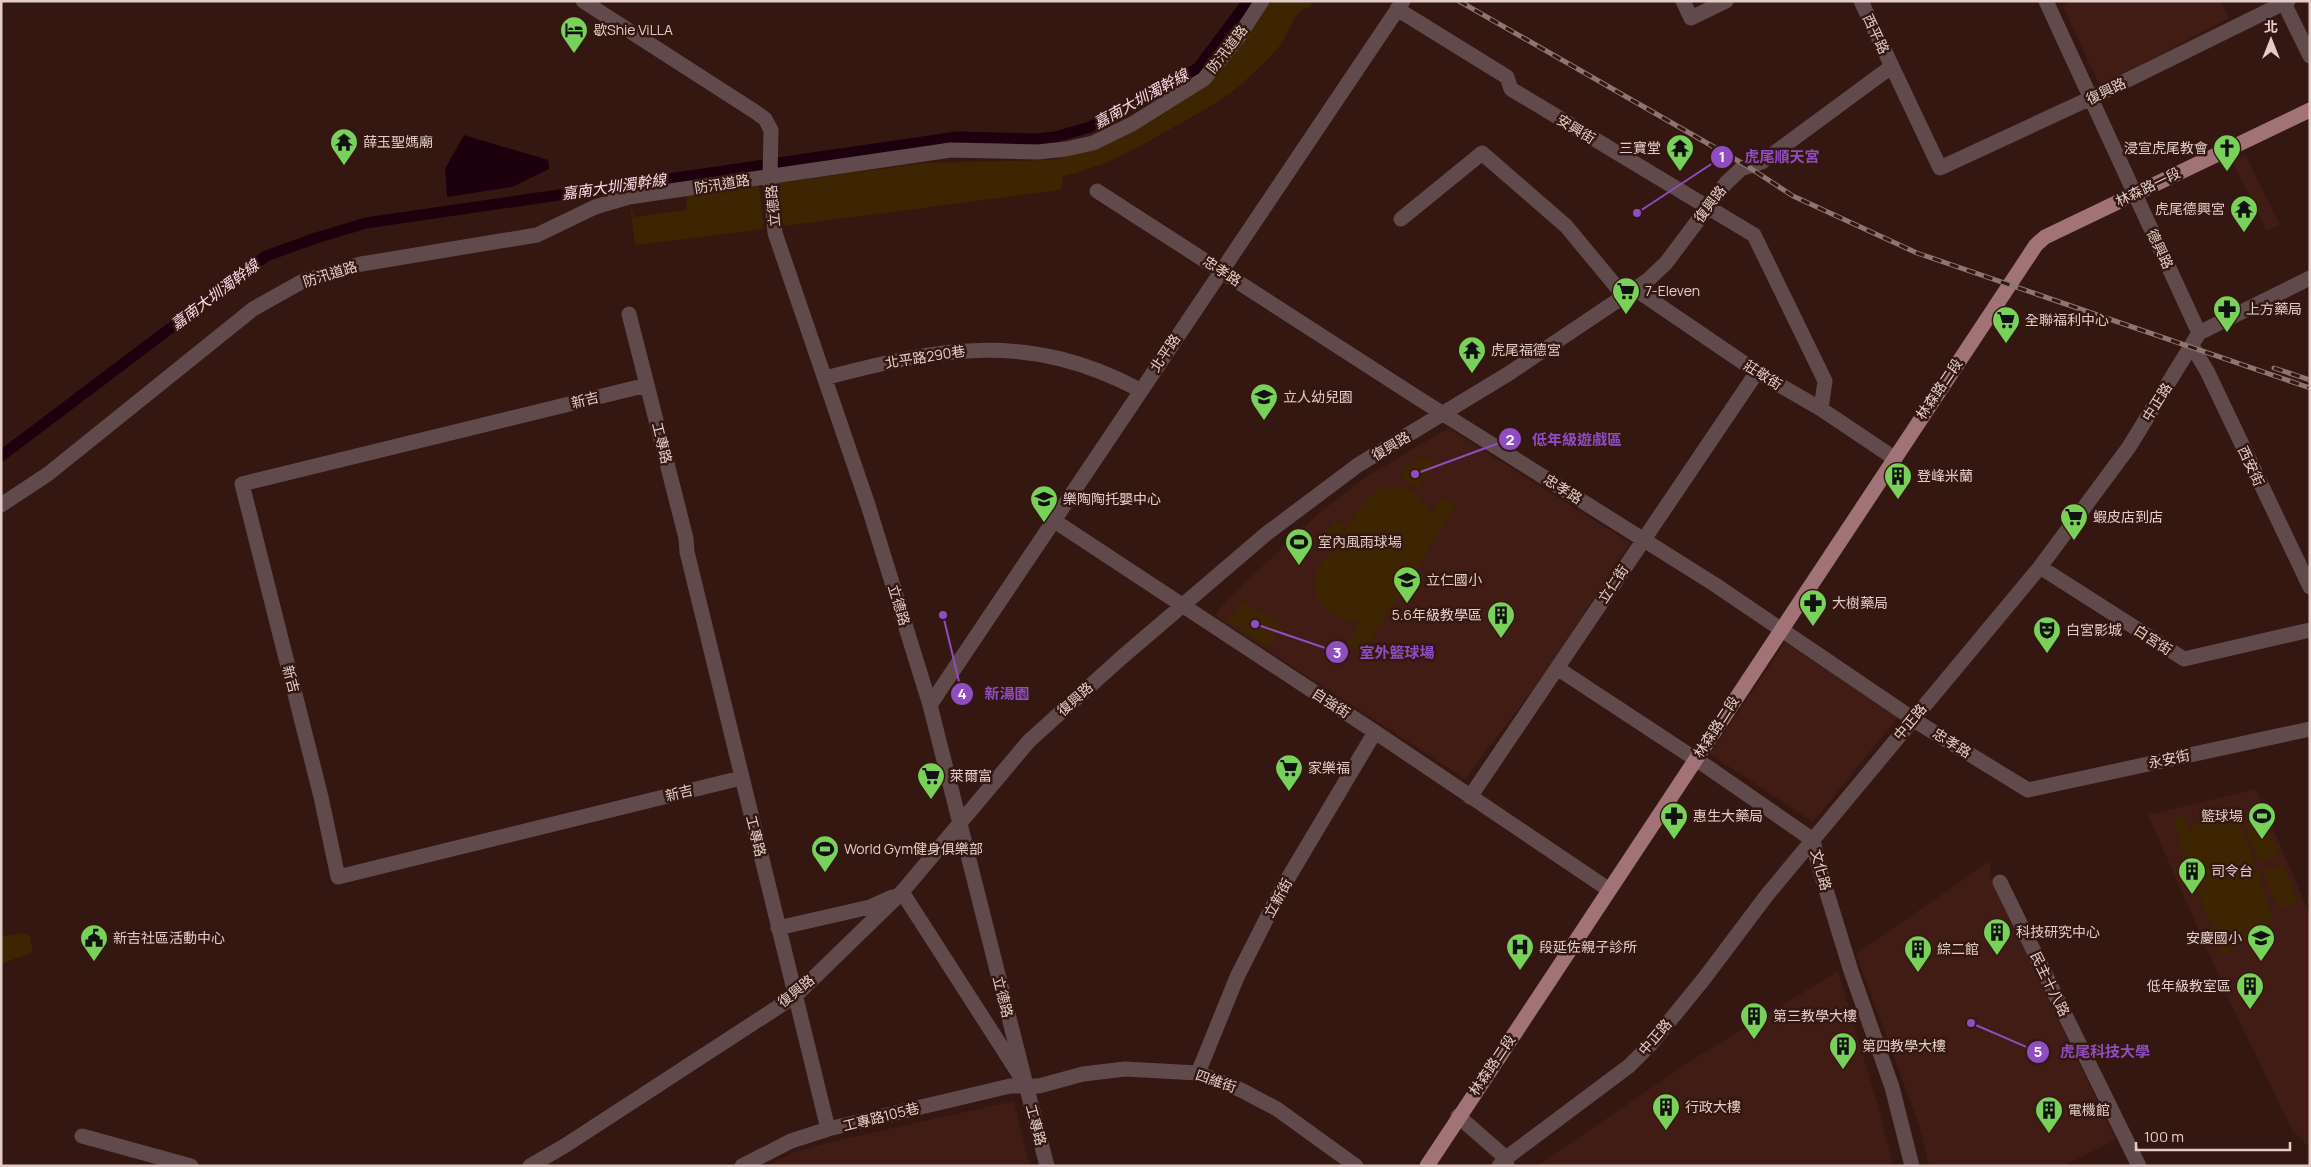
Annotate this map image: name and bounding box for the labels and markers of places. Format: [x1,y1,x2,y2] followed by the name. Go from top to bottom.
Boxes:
[559,15,589,54] hotel icon: 歇Shie ViLLA
[593,20,673,39] place label: 歇Shie ViLLA
[329,127,359,166] temple icon: 薛玉聖媽廟
[363,132,433,151] place label: 薛玉聖媽廟
[1665,133,1695,172] temple icon: 三寶堂
[2212,133,2242,172] church icon: 浸宣虎尾教會
[1619,138,1661,157] place label: 三寶堂
[2124,138,2208,157] place label: 浸宣虎尾教會
[1710,142,1830,172] callout: 虎尾順天宮
[2229,194,2259,233] temple icon: 虎尾德興宮
[2155,199,2225,218] place label: 虎尾德興宮
[1611,276,1641,315] supermarket icon: 7-Eleven
[1645,281,1700,300] place label: 7-Eleven
[2212,294,2242,333] pharmacy icon: 上方藥局
[2246,299,2302,318] place label: 上方藥局
[1991,305,2021,344] supermarket icon: 全聯福利中心
[2025,310,2109,329] place label: 全聯福利中心
[1457,335,1487,374] temple icon: 虎尾福德宮
[1491,340,1561,359] place label: 虎尾福德宮
[1249,382,1279,421] school or university icon: 立人幼兒園
[1283,387,1353,406] place label: 立人幼兒園
[1497,424,1632,454] callout: 低年級遊戲區
[1883,461,1913,500] building icon: 登峰米蘭
[1917,466,1973,485] place label: 登峰米蘭
[1029,484,1059,523] school or university icon: 樂陶陶托嬰中心
[1063,489,1161,508] place label: 樂陶陶托嬰中心
[2059,502,2089,541] supermarket icon: 蝦皮店到店
[2093,507,2163,526] place label: 蝦皮店到店
[1284,527,1314,566] sports icon: 室內風雨球場
[1318,532,1402,551] place label: 室內風雨球場
[1392,565,1422,604] school or university icon: 立仁國小
[1426,570,1482,589] place label: 立仁國小
[1798,588,1828,627] pharmacy icon: 大樹藥局
[1832,593,1888,612] place label: 大樹藥局
[1486,600,1516,639] building icon: 5.6年級教學區
[1392,605,1482,624] place label: 5.6年級教學區
[2032,615,2062,654] theatre icon: 白宮影城
[2066,620,2122,639] place label: 白宮影城
[1325,637,1445,667] callout: 室外籃球場
[949,679,1039,709] callout: 新湯園
[1274,753,1304,792] supermarket icon: 家樂福
[1308,758,1350,777] place label: 家樂福
[916,761,946,800] supermarket icon: 萊爾富
[950,766,992,785] place label: 萊爾富
[1659,801,1689,840] pharmacy icon: 惠生大藥局
[2247,801,2277,840] sports icon: 籃球場
[1693,806,1763,825] place label: 惠生大藥局
[2201,806,2243,825] place label: 籃球場
[810,834,840,873] sports icon: World Gym健身俱樂部
[844,839,983,858] place label: World Gym健身俱樂部
[2177,856,2207,895] building icon: 司令台
[2211,861,2253,880] place label: 司令台
[1982,917,2012,956] building icon: 科技研究中心
[2016,922,2100,941] place label: 科技研究中心
[79,923,109,962] public building icon: 新吉社區活動中心
[2246,923,2276,962] school or university icon: 安慶國小
[113,928,225,947] place label: 新吉社區活動中心
[2186,928,2242,947] place label: 安慶國小
[1505,932,1535,971] hospital icon: 段延佐親子診所
[1903,934,1933,973] building icon: 綜二館
[1539,937,1637,956] place label: 段延佐親子診所
[1937,939,1979,958] place label: 綜二館
[2235,971,2265,1010] building icon: 低年級教室區
[2147,976,2231,995] place label: 低年級教室區
[1739,1001,1769,1040] building icon: 第三教學大樓
[1773,1006,1857,1025] place label: 第三教學大樓
[1828,1031,1858,1070] building icon: 第四教學大樓
[1862,1036,1946,1055] place label: 第四教學大樓
[2025,1037,2160,1067] callout: 虎尾科技大學
[1651,1092,1681,1131] building icon: 行政大樓
[2034,1095,2064,1134] building icon: 電機館
[1685,1097,1741,1116] place label: 行政大樓
[2068,1100,2110,1119] place label: 電機館

